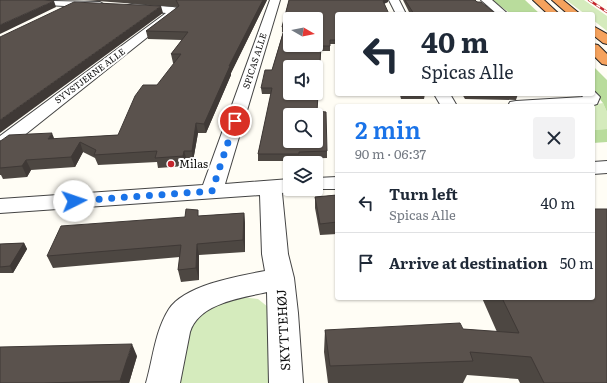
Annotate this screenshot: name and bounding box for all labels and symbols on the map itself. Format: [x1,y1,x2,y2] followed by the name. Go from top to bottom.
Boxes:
[283,12,323,52] north arrow
[238,31,270,91] street label: SPICAS ALLE
[51,44,128,106] street label: SYVSTJERNE ALLE
[218,104,252,138] pin
[179,155,208,171] place label: Milas
[166,159,176,169] marker: Milas
[53,180,95,222] position arrow
[271,289,294,371] street label: SKYTTEHØJ

